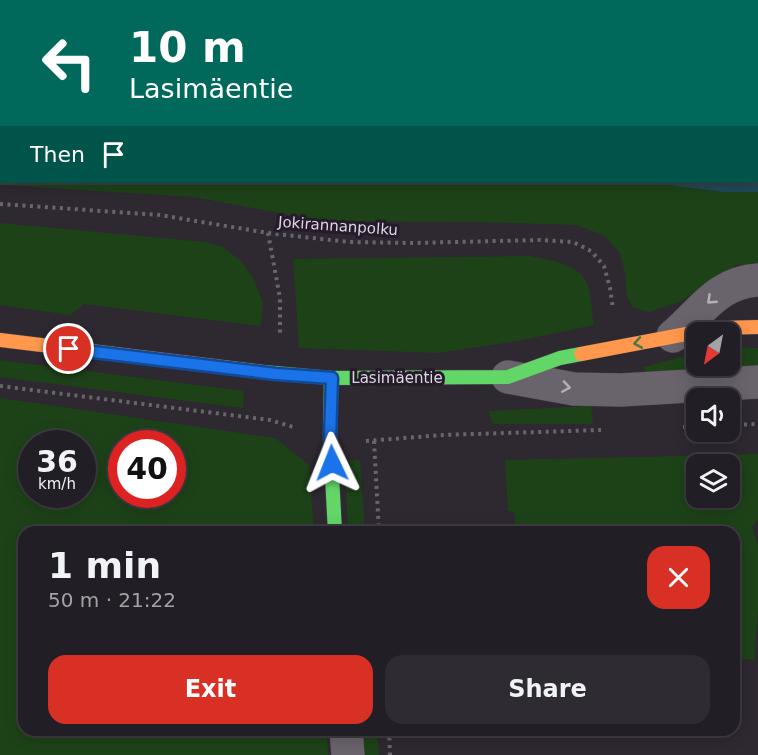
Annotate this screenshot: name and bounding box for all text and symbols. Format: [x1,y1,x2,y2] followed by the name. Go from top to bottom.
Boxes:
[129,23,246,72] text: 10 m
[30,24,108,102] icon: left
[129,73,293,104] text: Lasimäentie
[97,138,130,171] icon: arrive
[30,142,85,167] text: Then
[276,213,399,239] street label: Jokirannanpolku
[707,293,717,304] one-way arrow
[686,322,740,376] north arrow
[686,322,740,508] map controls
[43,323,94,374] pin
[52,332,85,365] icon: arrive
[633,336,642,348] one-way arrow
[351,369,443,387] street label: Lasimäentie
[560,380,570,393] one-way arrow
[686,388,740,442] button: sound
[108,430,186,508] speed limit sign: 40
[300,431,364,495] position arrow
[36,444,78,479] text: 36
[686,454,740,508] button: layers
[38,475,76,493] text: km/h
[48,545,161,586] text: 1 min
[647,546,710,609] button: close
[48,588,176,612] text: 50 m · 21:22
[48,655,373,724] button: Exit
[385,655,710,724] button: Share

